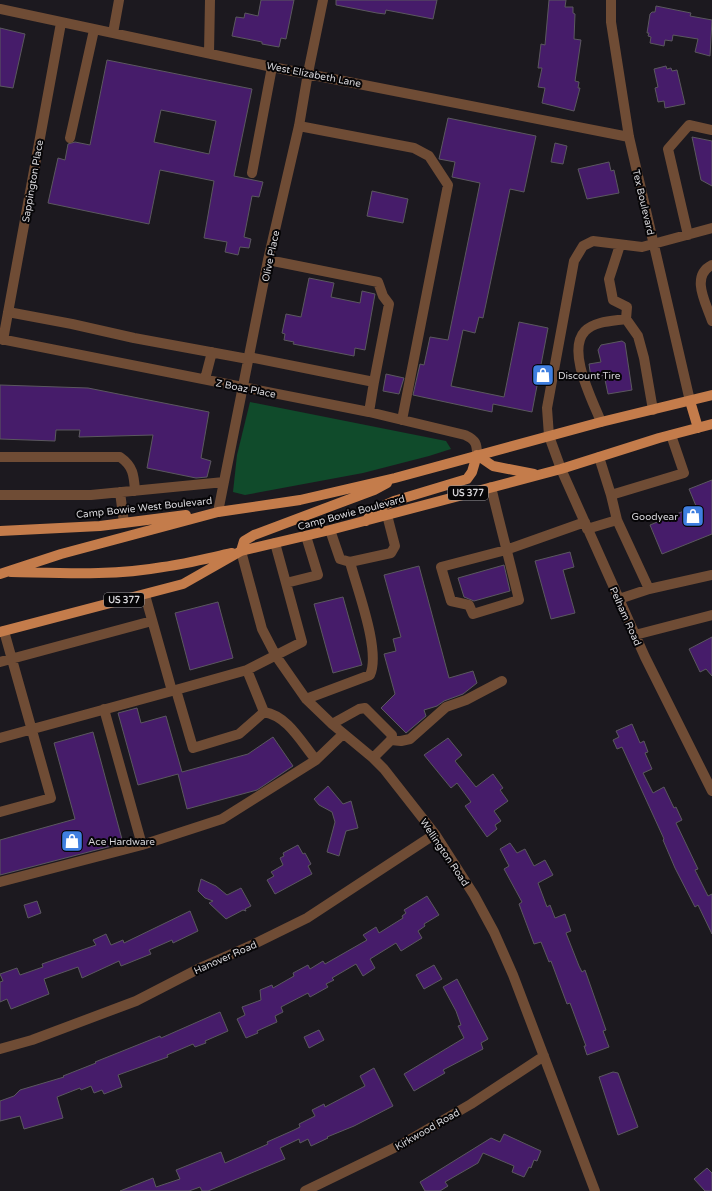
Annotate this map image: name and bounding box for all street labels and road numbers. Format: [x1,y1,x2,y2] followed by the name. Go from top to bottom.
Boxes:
[266,60,362,90] street label: West Elizabeth Lane
[20,139,46,223] street label: Sappington Place
[630,168,656,236] street label: Tex Boulevard
[260,229,282,283] street label: Olive Place
[215,377,277,401] street label: Z Boaz Place
[448,486,488,500] road number: US 377
[296,493,406,533] street label: Camp Bowie Boulevard
[75,495,213,521] street label: Camp Bowie West Boulevard
[607,585,643,648] street label: Pelham Road
[104,593,144,607] road number: US 377
[417,817,471,889] street label: Wellington Road
[192,939,259,977] street label: Hanover Road
[393,1107,462,1153] street label: Kirkwood Road

